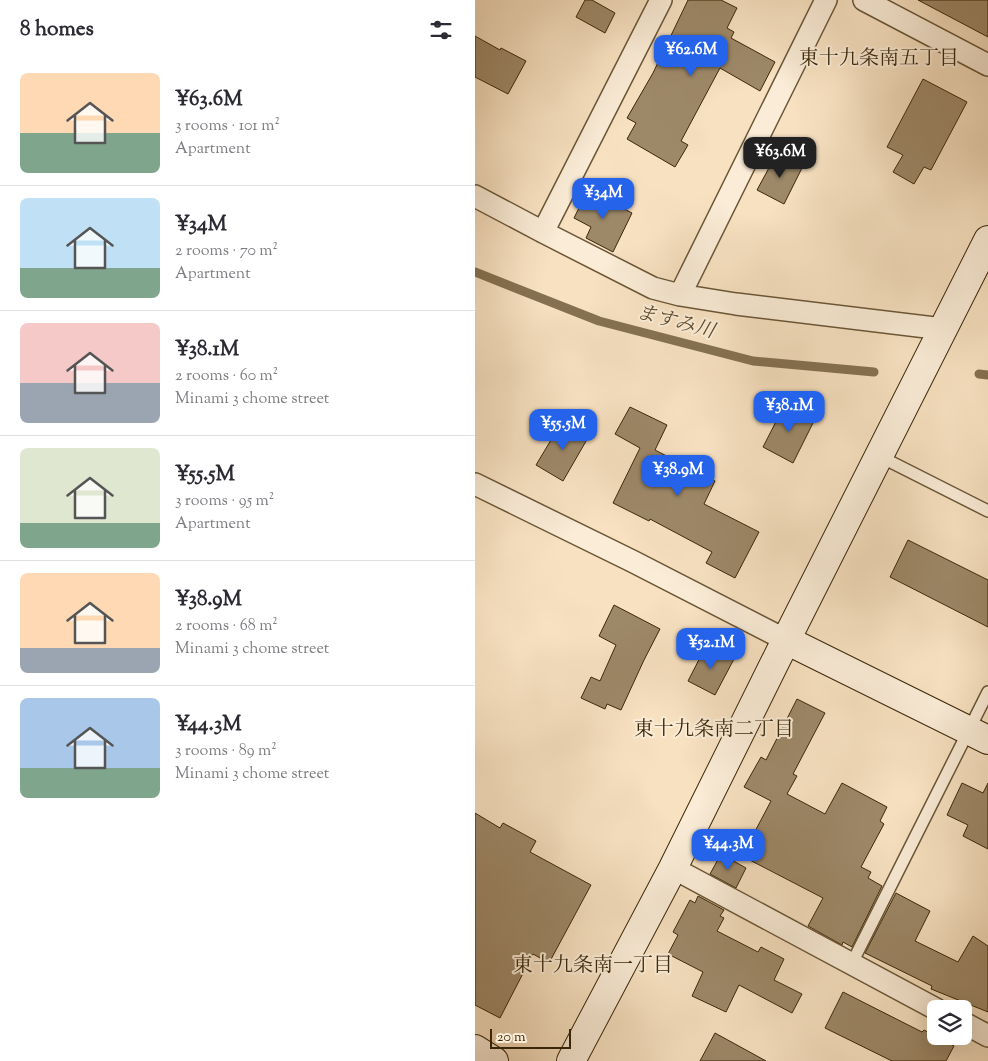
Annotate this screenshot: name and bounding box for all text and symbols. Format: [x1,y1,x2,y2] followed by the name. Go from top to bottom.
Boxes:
[20,15,94,45] text: 8 homes
[427,16,455,44] icon: filters
[650,34,732,77] pin: ¥62.6M
[665,39,717,62] text: ¥62.6M
[799,45,959,74] district label: 東十九条南五丁目
[175,85,242,115] text: ¥63.6M
[60,93,120,153] icon: home
[175,115,280,138] text: 3 rooms · 101 m²
[739,136,821,179] pin: ¥63.6M
[175,138,251,161] text: Apartment
[754,141,806,164] text: ¥63.6M
[573,178,633,220] pin: ¥34M
[583,182,623,205] text: ¥34M
[175,210,227,240] text: ¥34M
[60,218,120,278] icon: home
[175,240,278,263] text: 2 rooms · 70 m²
[175,263,251,286] text: Apartment
[633,299,719,348] water label: ますみ川
[175,335,239,365] text: ¥38.1M
[60,343,120,403] icon: home
[175,365,278,388] text: 2 rooms · 60 m²
[175,388,329,411] text: Minami 3 chome street
[748,390,830,433] pin: ¥38.1M
[765,395,813,418] text: ¥38.1M
[522,408,604,451] pin: ¥55.5M
[540,413,586,436] text: ¥55.5M
[637,454,719,497] pin: ¥38.9M
[653,459,703,482] text: ¥38.9M
[175,460,235,490] text: ¥55.5M
[60,468,120,528] icon: home
[175,490,274,513] text: 3 rooms · 95 m²
[175,513,251,536] text: Apartment
[175,585,242,615] text: ¥38.9M
[60,593,120,653] icon: home
[175,615,278,638] text: 2 rooms · 68 m²
[670,628,752,670] pin: ¥52.1M
[687,632,735,655] text: ¥52.1M
[175,638,329,661] text: Minami 3 chome street
[175,710,242,740] text: ¥44.3M
[634,716,794,745] district label: 東十九条南二丁目
[60,718,120,778] icon: home
[175,740,277,763] text: 3 rooms · 89 m²
[175,763,329,786] text: Minami 3 chome street
[687,828,769,871] pin: ¥44.3M
[703,833,753,856] text: ¥44.3M
[513,952,673,981] district label: 東十九条南一丁目
[927,1000,972,1045] map controls
[927,1000,972,1045] button: layers
[490,1026,571,1049] scale bar
[497,1028,526,1048] text: 20 m

